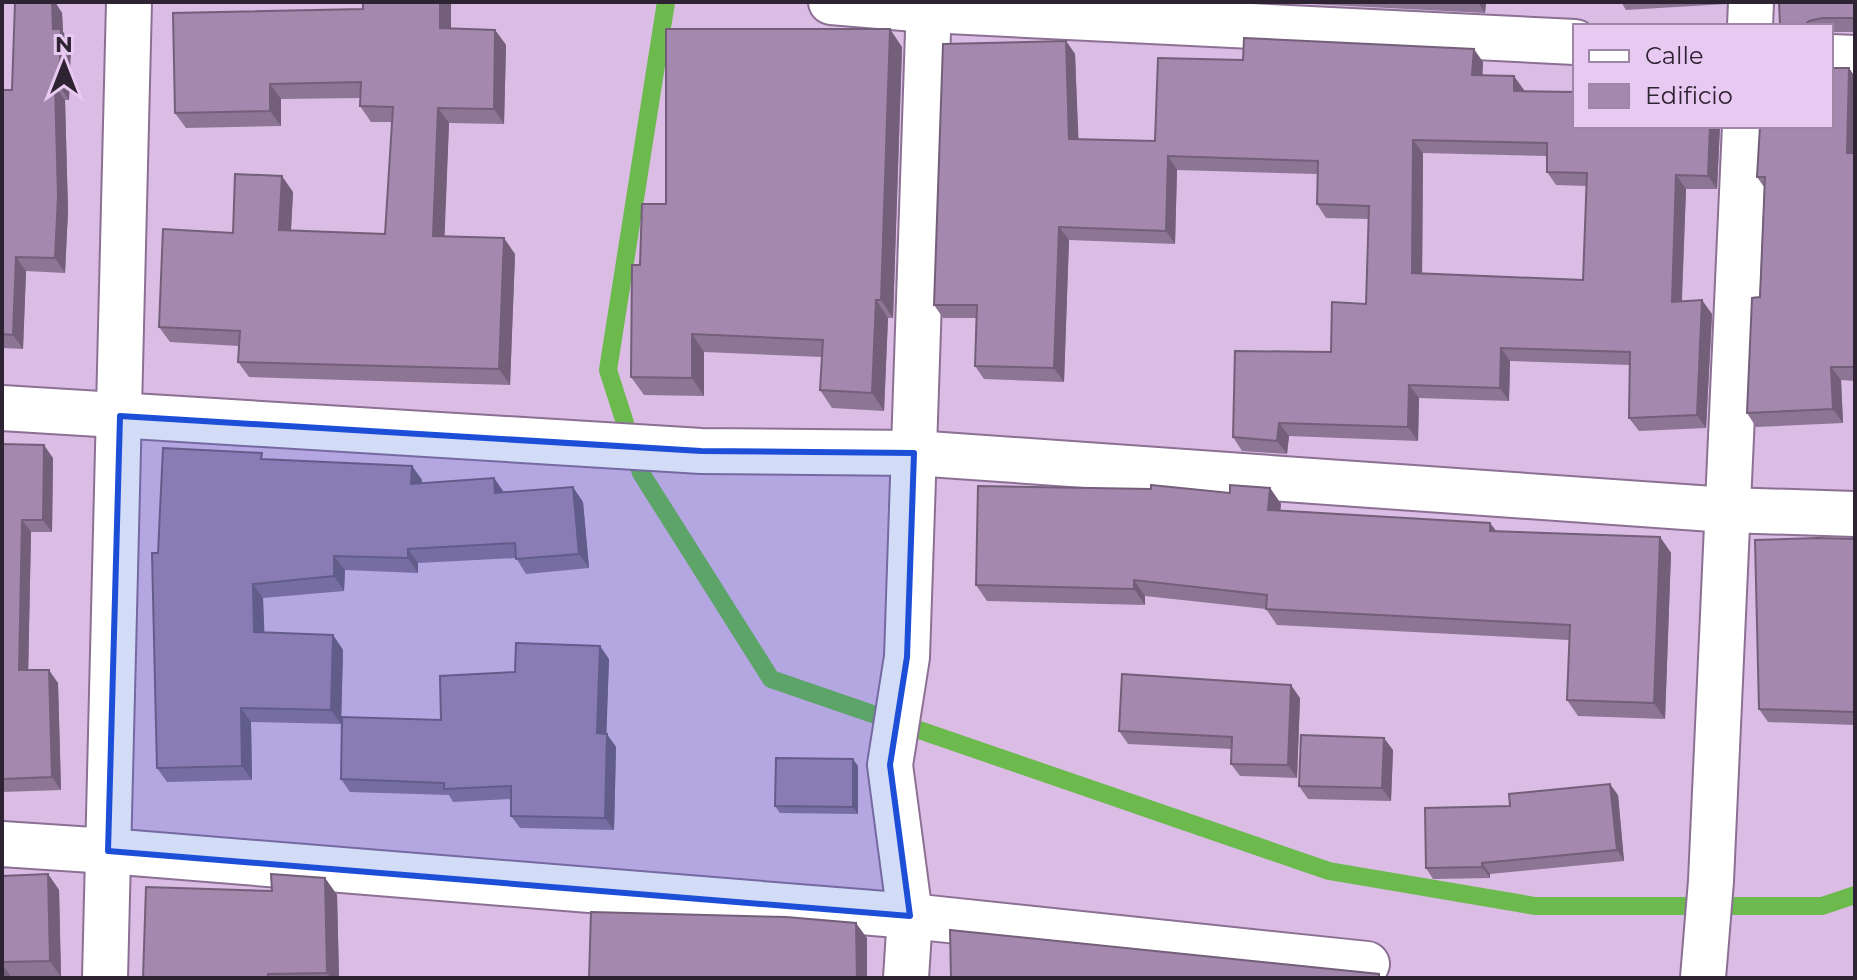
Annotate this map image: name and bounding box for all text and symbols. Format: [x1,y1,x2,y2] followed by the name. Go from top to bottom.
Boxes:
[24,24,104,104] north arrow
[1573,24,1833,128] legend
[55,31,73,58] text: N
[1645,41,1703,70] text: Calle
[1645,81,1733,110] text: Edificio

